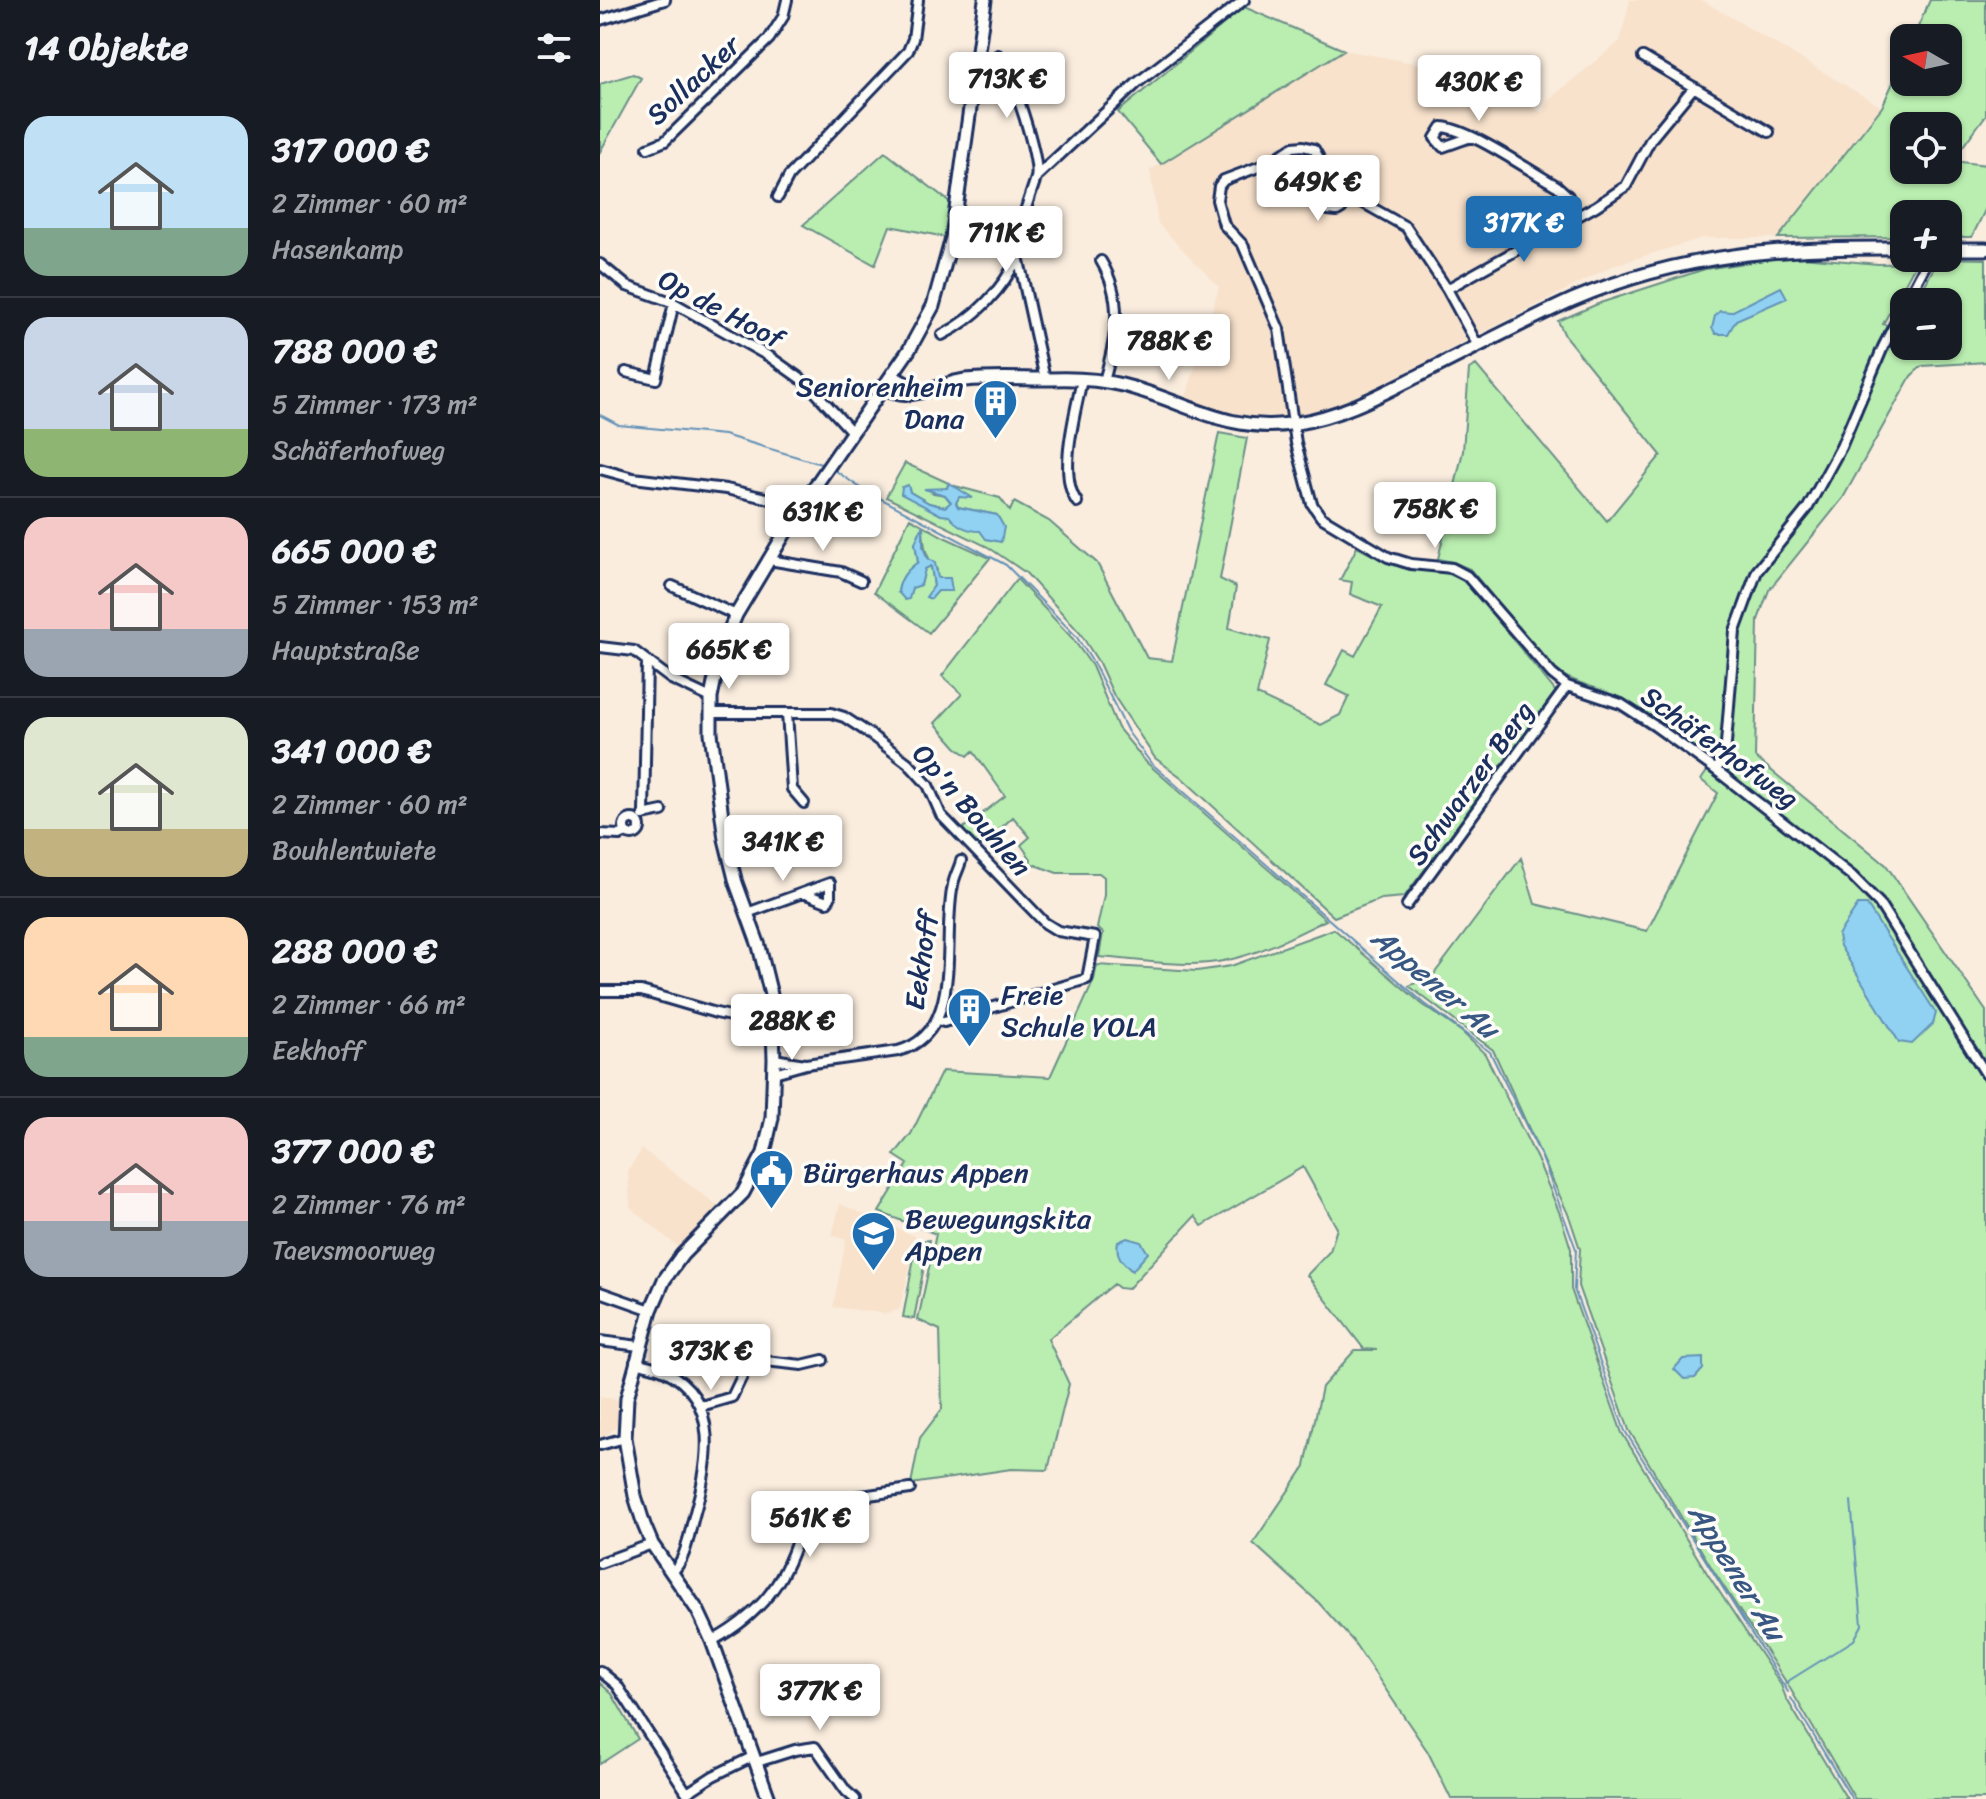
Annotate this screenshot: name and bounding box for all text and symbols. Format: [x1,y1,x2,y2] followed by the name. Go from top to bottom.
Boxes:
[24,18,188,78] text: 14 Objekte
[634,22,753,137] street label: Sollacker
[1890,24,1962,96] north arrow
[1890,24,1962,360] map controls
[532,26,576,70] icon: filters
[942,52,1072,120] pin: 713K €
[967,55,1047,101] text: 713K €
[1414,55,1544,123] pin: 430K €
[1436,58,1522,104] text: 430K €
[1890,112,1962,184] button: locate
[272,120,429,180] text: 317 000 €
[88,148,184,244] icon: home
[1253,155,1383,223] pin: 649K €
[1275,158,1361,204] text: 649K €
[272,180,468,226] text: 2 Zimmer · 60 m²
[1459,196,1589,264] pin: 317K €
[1484,199,1564,245] text: 317K €
[1890,200,1962,272] button: +
[941,206,1071,274] pin: 711K €
[968,209,1045,255] text: 711K €
[272,226,403,272] text: Hasenkamp
[649,255,795,364] street label: Op de Hoof
[1890,288,1962,360] button: −
[1104,314,1234,382] pin: 788K €
[1126,317,1212,363] text: 788K €
[272,321,437,381] text: 788 000 €
[88,349,184,445] icon: home
[796,362,965,443] place label: Seniorenheim Dana
[971,378,1019,441] building icon: Seniorenheim Dana
[272,381,478,427] text: 5 Zimmer · 173 m²
[272,427,445,473] text: Schäferhofweg
[1370,482,1500,550] pin: 758K €
[758,485,888,553] pin: 631K €
[1392,485,1478,531] text: 758K €
[783,488,863,534] text: 631K €
[272,521,436,581] text: 665 000 €
[88,549,184,645] icon: home
[272,581,479,627] text: 5 Zimmer · 153 m²
[664,623,794,691] pin: 665K €
[686,626,772,672] text: 665K €
[272,627,420,673] text: Hauptstraße
[1630,672,1810,822] street label: Schäferhofweg
[1393,690,1547,876] street label: Schwarzer Berg
[272,721,431,781] text: 341 000 €
[900,732,1044,888] street label: Op'n Bouhlen
[88,749,184,845] icon: home
[272,781,468,827] text: 2 Zimmer · 60 m²
[718,815,848,883] pin: 341K €
[742,818,824,864] text: 341K €
[272,827,436,873] text: Bouhlentwiete
[890,905,953,1013] street label: Eekhoff
[1358,912,1514,1056] water label: Appener Au
[272,921,437,981] text: 288 000 €
[88,949,184,1045] icon: home
[1001,970,1157,1051] place label: Freie Schule YOLA
[272,981,466,1027] text: 2 Zimmer · 66 m²
[946,986,994,1049] building icon: Freie Schule YOLA
[727,994,857,1062] pin: 288K €
[749,997,835,1043] text: 288K €
[272,1027,363,1073] text: Eekhoff
[272,1121,434,1181] text: 377 000 €
[748,1148,796,1211] public building icon: Bürgerhaus Appen
[803,1148,1029,1197] place label: Bürgerhaus Appen
[88,1149,184,1245] icon: home
[272,1181,466,1227] text: 2 Zimmer · 76 m²
[904,1194,1092,1275] place label: Bewegungskita Appen
[850,1210,898,1273] school or university icon: Bewegungskita Appen
[272,1227,436,1273] text: Taevsmoorweg
[646,1324,776,1392] pin: 373K €
[669,1327,753,1373] text: 373K €
[745,1491,875,1559] pin: 561K €
[1673,1491,1803,1655] water label: Appener Au
[769,1494,851,1540] text: 561K €
[755,1664,885,1732] pin: 377K €
[778,1667,862,1713] text: 377K €

